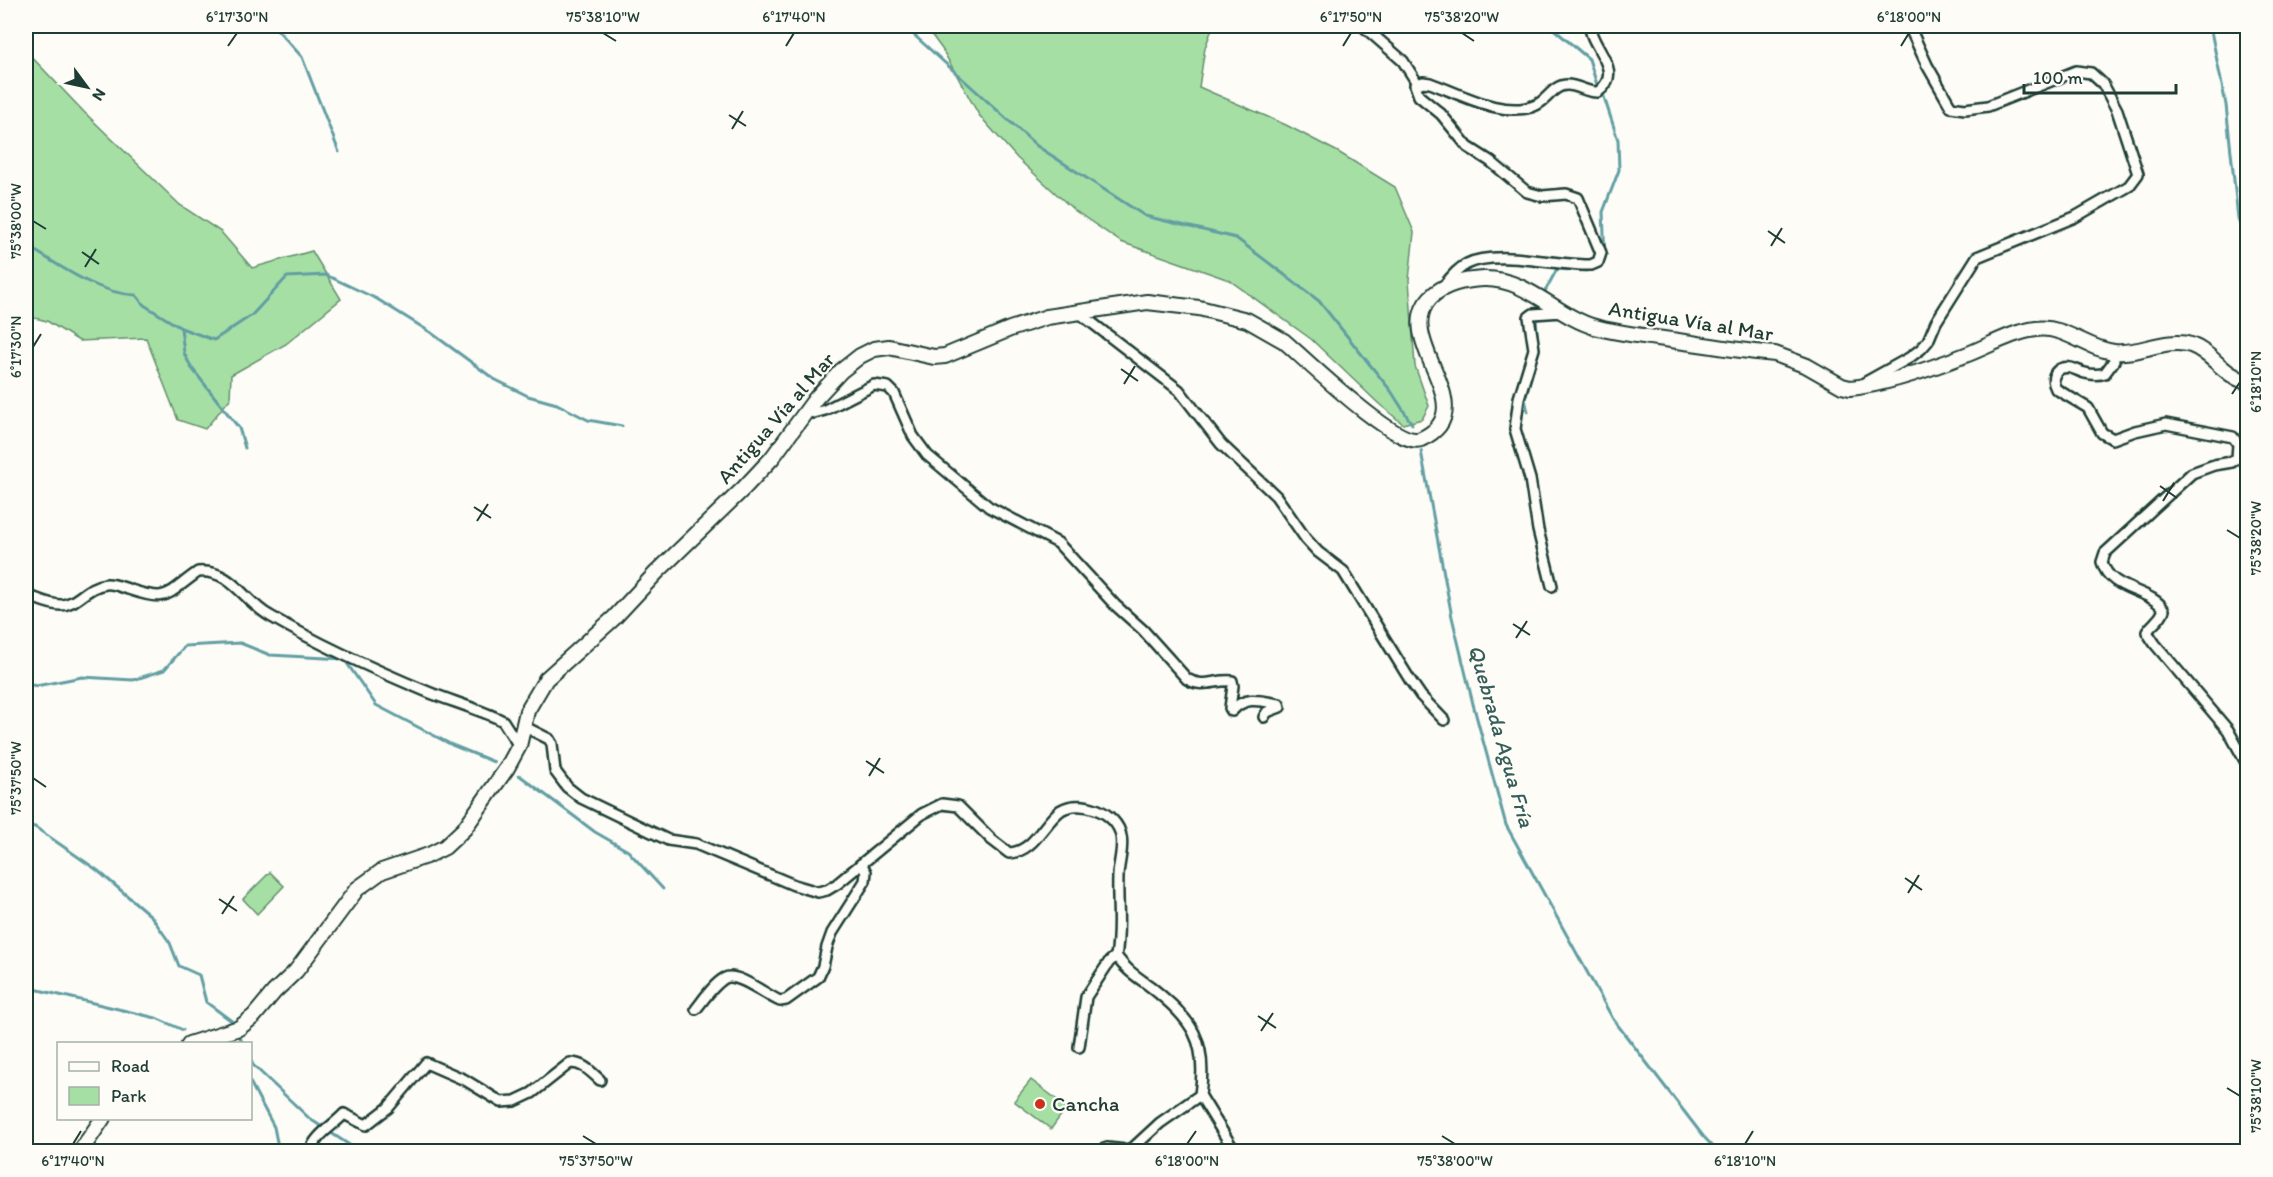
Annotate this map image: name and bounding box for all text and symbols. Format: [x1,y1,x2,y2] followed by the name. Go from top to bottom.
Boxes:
[206,8,268,26] text: 6°17'30"N
[566,8,640,26] text: 75°38'10"W
[762,8,826,26] text: 6°17'40"N
[1320,8,1382,26] text: 6°17'50"N
[1425,8,1499,26] text: 75°38'20"W
[1877,8,1941,26] text: 6°18'00"N
[57,57,117,117] north arrow
[2024,57,2176,95] scale bar
[2033,67,2083,89] text: 100 m
[88,85,110,105] text: N
[7,183,25,259] text: 75°38'00"W
[1607,295,1775,346] street label: Antigua Vía al Mar
[7,316,25,378] text: 6°17'30"N
[712,347,840,489] street label: Antigua Vía al Mar
[2247,351,2265,413] text: 6°18'10"N
[2247,501,2265,575] text: 75°38'20"W
[1463,642,1541,831] water label: Quebrada Agua Fría
[7,741,25,815] text: 75°37'50"W
[57,1042,252,1120] legend
[111,1055,150,1077] text: Road
[2247,1059,2265,1133] text: 75°38'10"W
[111,1085,146,1107] text: Park
[1052,1091,1119,1116] place label: Cancha
[1033,1097,1047,1111] marker: Cancha
[41,1152,105,1170] text: 6°17'40"N
[559,1152,633,1170] text: 75°37'50"W
[1155,1152,1219,1170] text: 6°18'00"N
[1417,1152,1493,1170] text: 75°38'00"W
[1714,1152,1776,1170] text: 6°18'10"N

